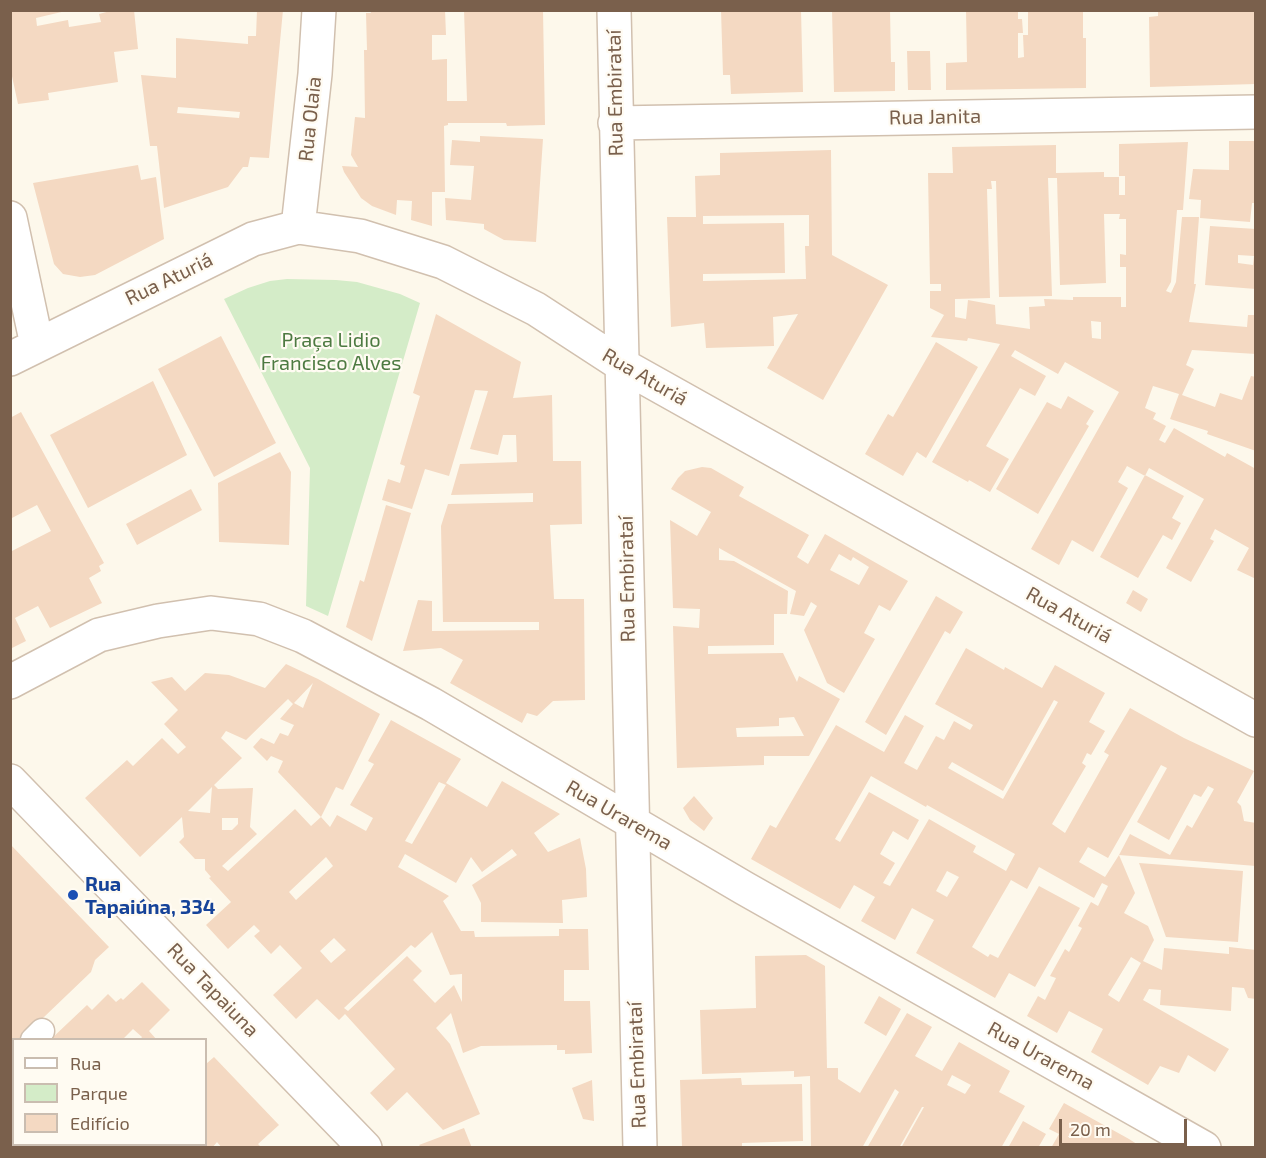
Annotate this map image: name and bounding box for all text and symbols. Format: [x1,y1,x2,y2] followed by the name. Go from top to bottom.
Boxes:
[602,29,628,157] street label: Rua Embirataí
[294,75,326,163] street label: Rua Olaia
[889,104,981,130] street label: Rua Janita
[121,248,217,310] street label: Rua Aturiá
[261,328,401,375] park label: Praça Lidio Francisco Alves
[598,343,692,411] street label: Rua Aturiá
[614,515,640,643] street label: Rua Embirataí
[1022,582,1116,648] street label: Rua Aturiá
[562,775,676,855] street label: Rua Urarema
[85,872,215,919] place label: Rua Tapaiúna, 334
[66,888,80,902] marker: Rua Tapaiúna, 334
[162,938,264,1042] street label: Rua Tapaiuna
[623,1001,651,1129] street label: Rua Embirataí
[983,1017,1099,1095] street label: Rua Urarema
[12,1038,207,1146] legend
[70,1052,101,1074] text: Rua
[70,1082,128,1104] text: Parque
[1062,1107,1190,1145] scale bar
[70,1112,130,1134] text: Edifício
[1070,1118,1111,1140] text: 20 m

